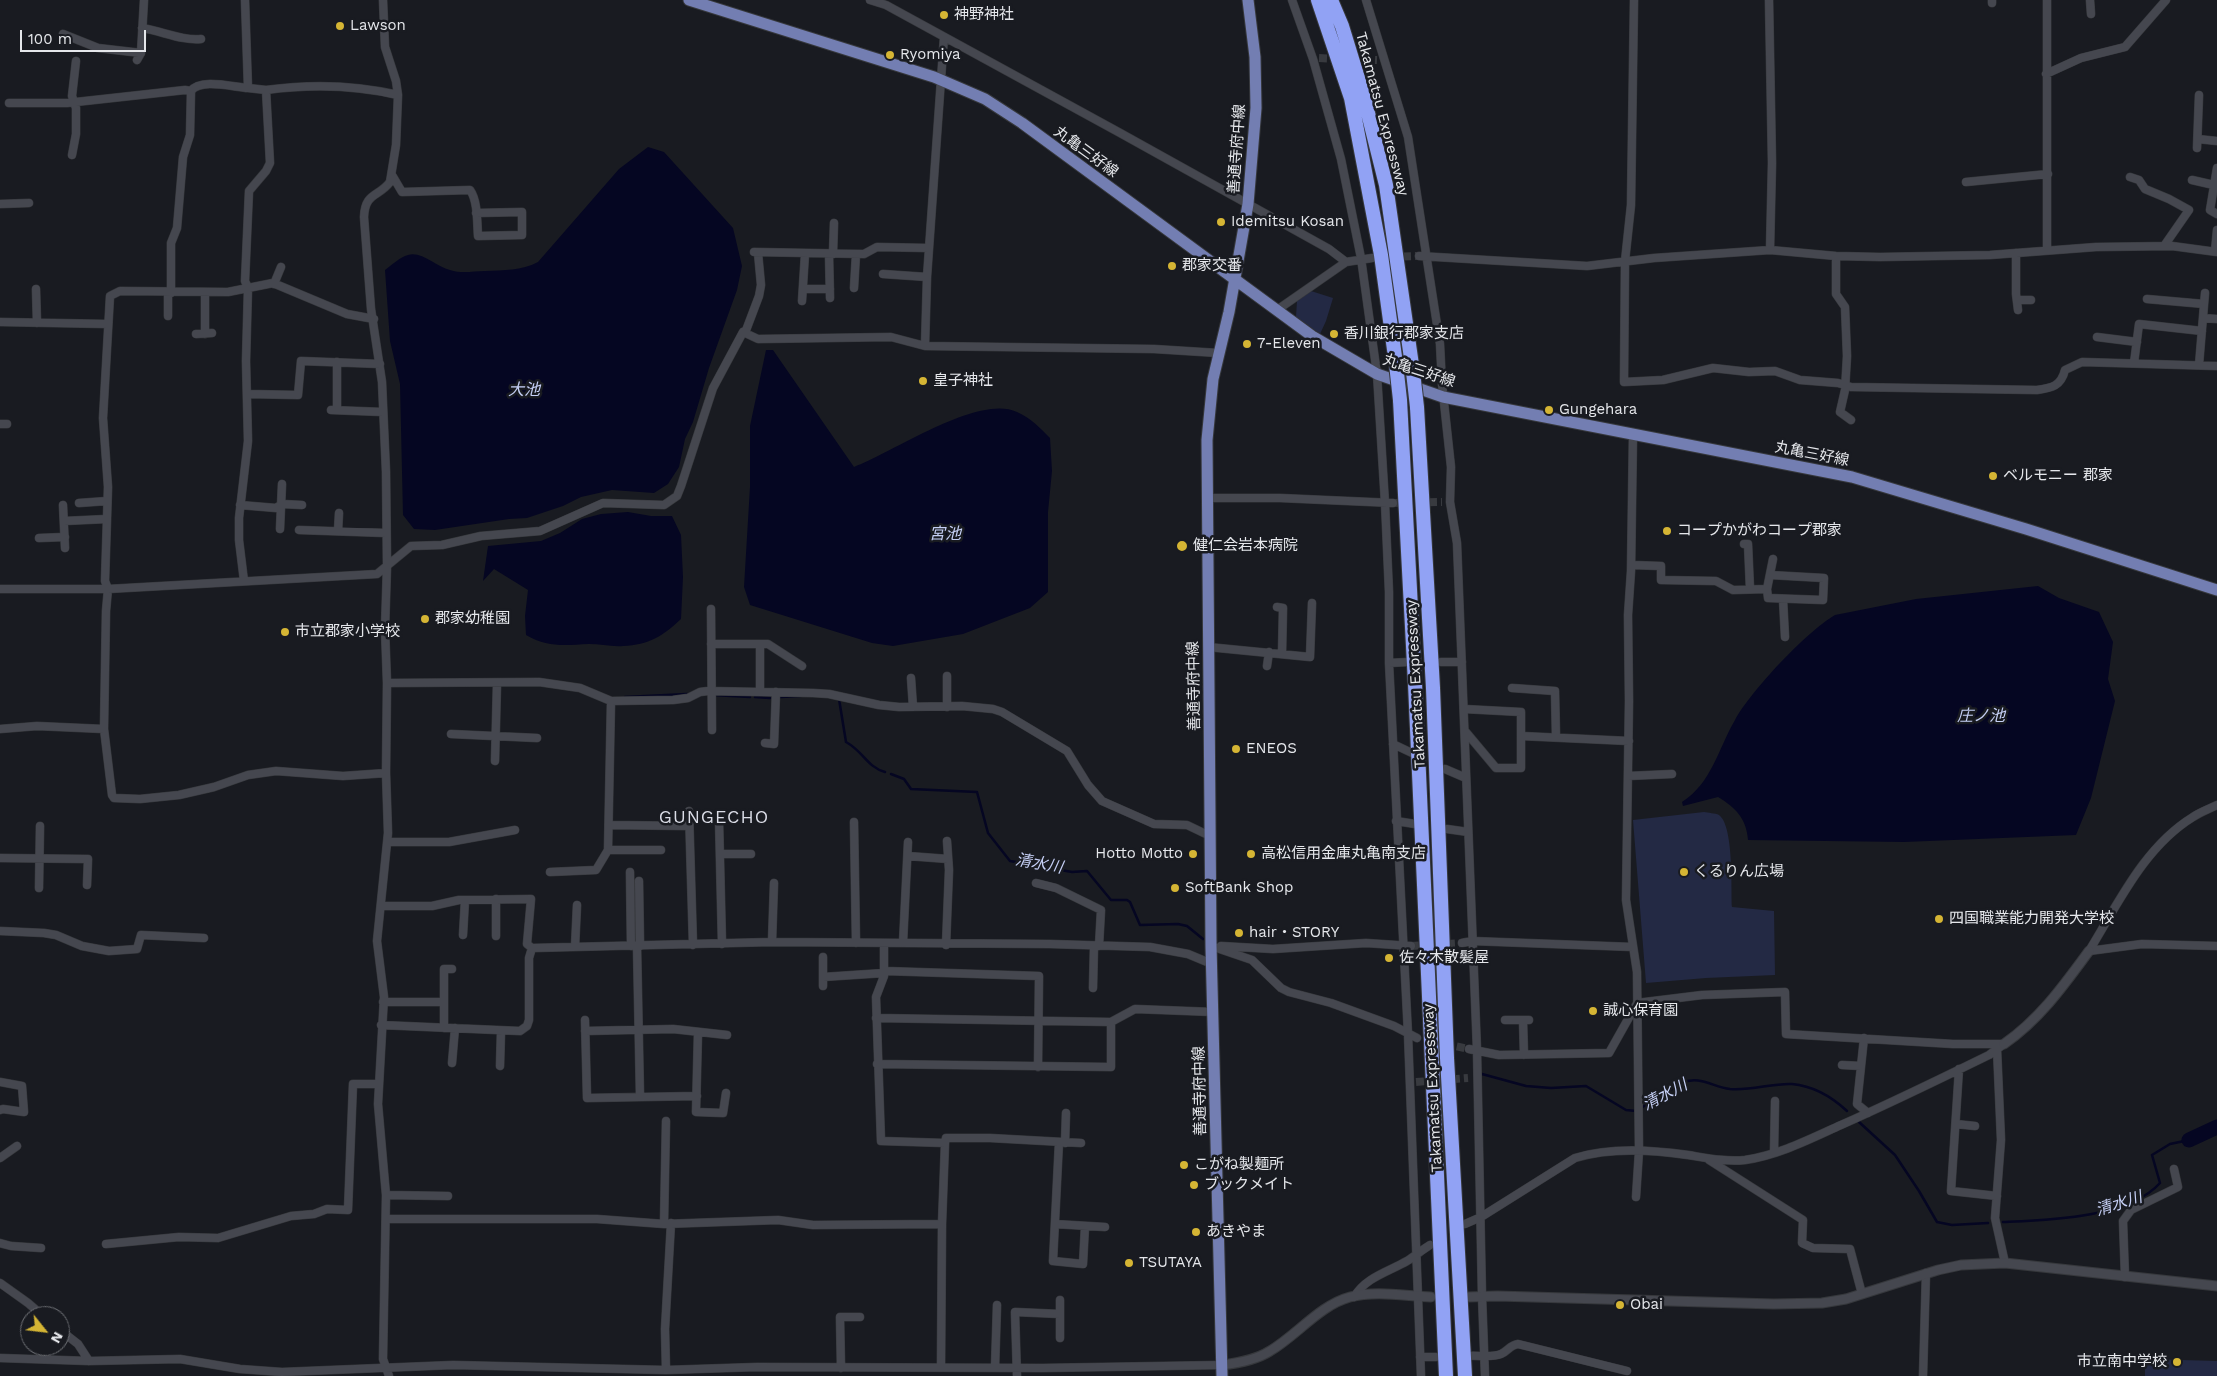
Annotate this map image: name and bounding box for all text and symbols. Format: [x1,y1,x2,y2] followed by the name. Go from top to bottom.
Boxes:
[954,6,1014,24] place label: 神野神社
[938,9,950,21] marker: 神野神社
[350,17,406,35] place label: Lawson
[22,20,149,52] scale bar
[334,20,346,32] marker: Lawson
[28,30,72,48] text: 100 m
[1351,30,1413,198] street label: Takamatsu Expressway
[900,46,961,64] place label: Ryomiya
[884,49,896,61] marker: Ryomiya
[1225,103,1249,195] street label: 善通寺府中線
[1050,123,1122,181] street label: 丸亀三好線
[1231,213,1344,231] place label: Idemitsu Kosan
[1215,216,1227,228] marker: Idemitsu Kosan
[1182,257,1242,275] place label: 郡家交番
[1166,260,1178,272] marker: 郡家交番
[1344,325,1464,343] place label: 香川銀行郡家支店
[1328,328,1340,340] marker: 香川銀行郡家支店
[1257,335,1321,353] place label: 7-Eleven
[1241,338,1253,350] marker: 7-Eleven
[1381,351,1457,391] street label: 丸亀三好線
[933,372,993,390] place label: 皇子神社
[917,375,929,387] marker: 皇子神社
[508,380,540,400] water label: 大池
[1559,401,1637,419] place label: Gungehara
[1543,404,1555,416] marker: Gungehara
[1773,438,1851,470] street label: 丸亀三好線
[2003,467,2113,485] place label: ベルモニー 郡家
[1987,470,1999,482] marker: ベルモニー 郡家
[1677,522,1842,540] place label: コープかがわコープ郡家
[929,524,961,544] water label: 宮池
[1661,525,1673,537] marker: コープかがわコープ郡家
[1193,537,1298,555] place label: 健仁会岩本病院
[1175,539,1189,553] marker: 健仁会岩本病院
[1403,599,1429,769] street label: Takamatsu Expressway
[435,610,510,628] place label: 郡家幼稚園
[419,613,431,625] marker: 郡家幼稚園
[295,623,400,641] place label: 市立郡家小学校
[279,626,291,638] marker: 市立郡家小学校
[1184,641,1204,731] street label: 善通寺府中線
[1957,706,2005,726] water label: 庄ノ池
[1246,740,1297,758] place label: ENEOS
[1230,743,1242,755] marker: ENEOS
[658,807,770,829] district label: GUNGECHO
[1095,845,1183,863] place label: Hotto Motto
[1261,845,1426,863] place label: 高松信用金庫丸亀南支店
[1187,848,1199,860] marker: Hotto Motto
[1245,848,1257,860] marker: 高松信用金庫丸亀南支店
[1014,850,1064,878] water label: 清水川
[1694,863,1784,881] place label: くるりん広場
[1678,866,1690,878] marker: くるりん広場
[1185,879,1293,897] place label: SoftBank Shop
[1169,882,1181,894] marker: SoftBank Shop
[1949,910,2114,928] place label: 四国職業能力開発大学校
[1933,913,1945,925] marker: 四国職業能力開発大学校
[1249,924,1339,942] place label: hair・STORY
[1233,927,1245,939] marker: hair・STORY
[1399,949,1489,967] place label: 佐々木散髪屋
[1383,952,1395,964] marker: 佐々木散髪屋
[1603,1002,1678,1020] place label: 誠心保育園
[1420,1003,1446,1173] street label: Takamatsu Expressway
[1587,1005,1599,1017] marker: 誠心保育園
[1190,1046,1210,1136] street label: 善通寺府中線
[1639,1075,1691,1115] water label: 清水川
[1194,1156,1284,1174] place label: こがね製麺所
[1178,1159,1190,1171] marker: こがね製麺所
[1204,1176,1294,1194] place label: ブックメイト
[1188,1179,1200,1191] marker: ブックメイト
[2093,1187,2145,1221] water label: 清水川
[1206,1223,1266,1241] place label: あきやま
[1190,1226,1202,1238] marker: あきやま
[1139,1254,1202,1272] place label: TSUTAYA
[1123,1257,1135,1269] marker: TSUTAYA
[1630,1296,1663,1314] place label: Obai
[1614,1299,1626,1311] marker: Obai
[20,1306,70,1356] north arrow
[48,1329,67,1346] text: N
[2077,1353,2167,1371] place label: 市立南中学校
[2171,1356,2183,1368] marker: 市立南中学校

